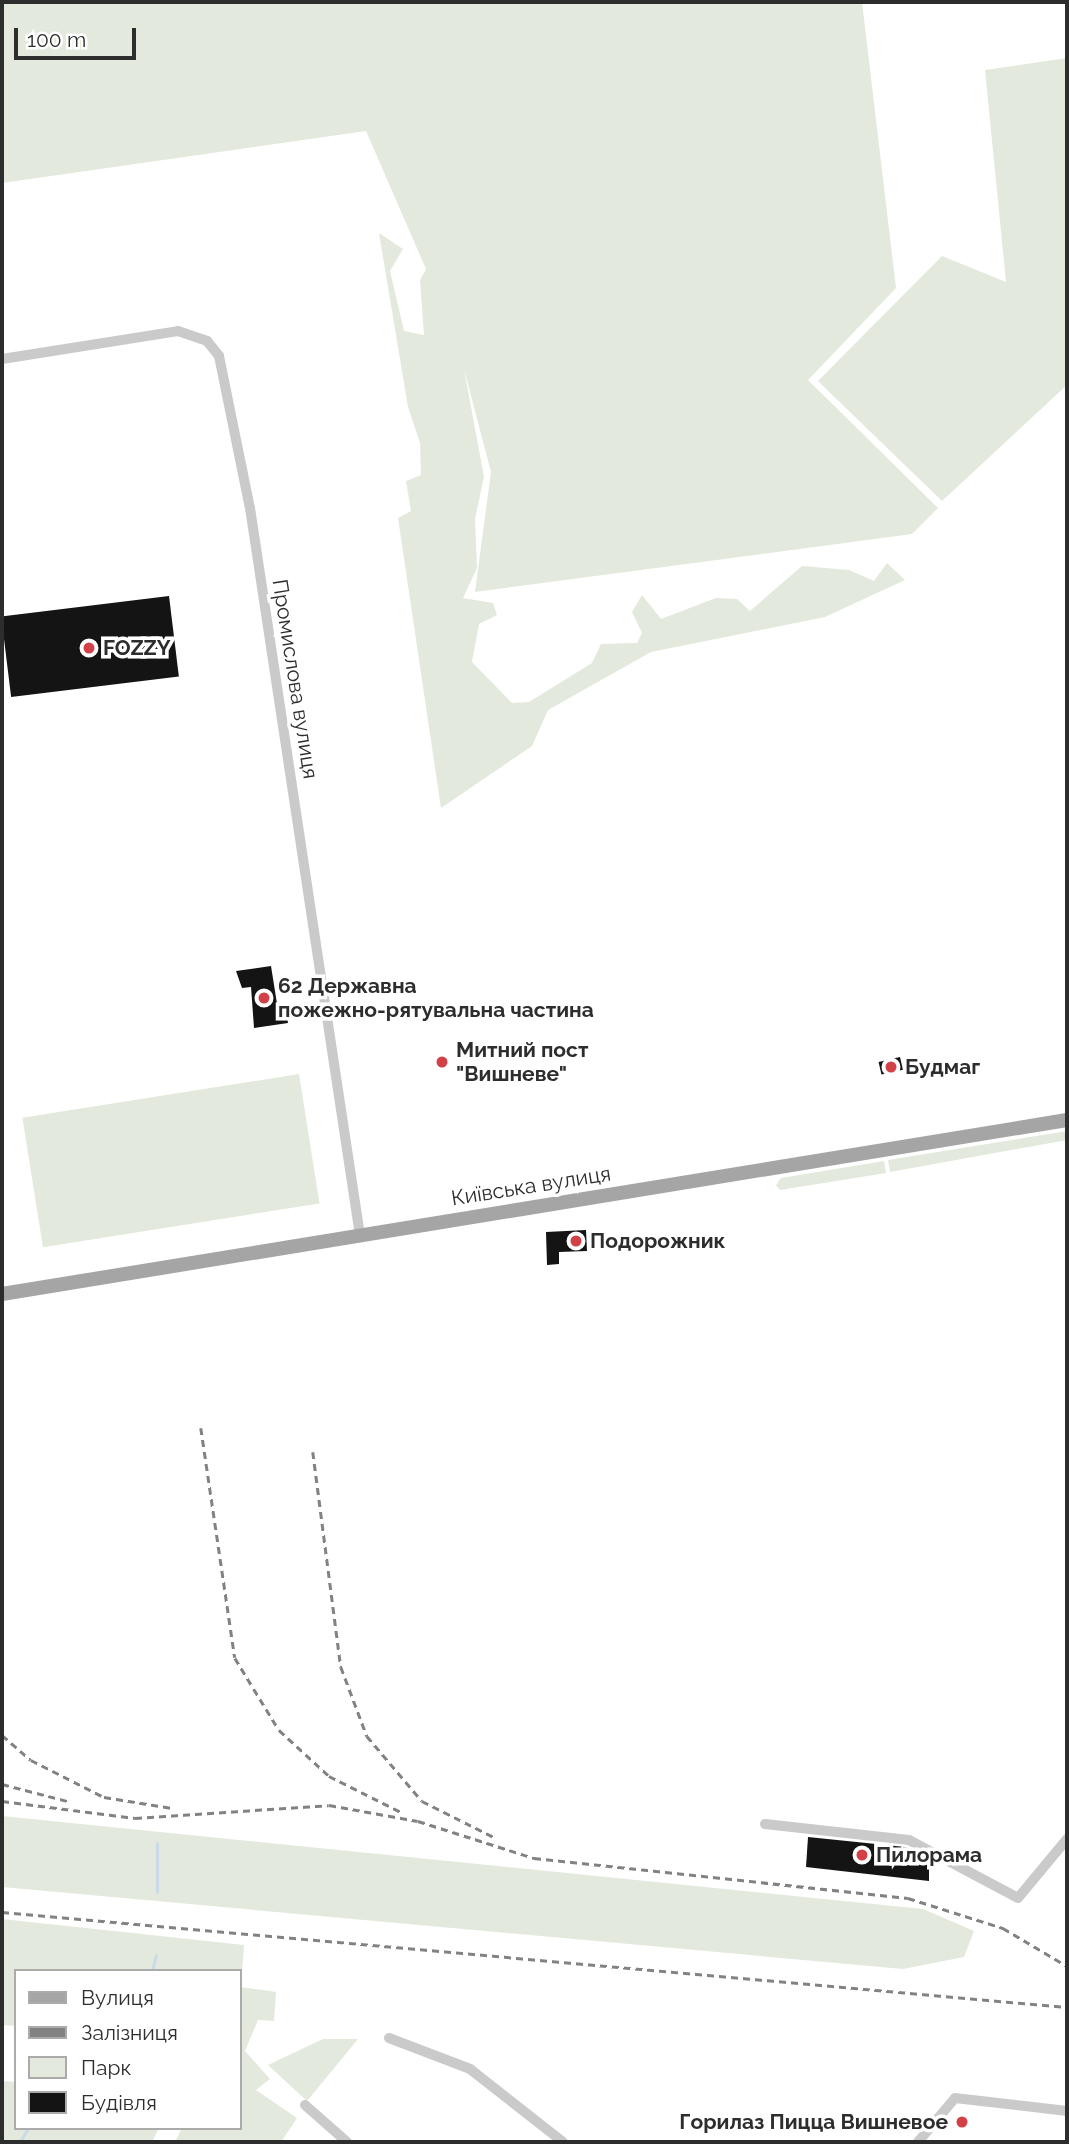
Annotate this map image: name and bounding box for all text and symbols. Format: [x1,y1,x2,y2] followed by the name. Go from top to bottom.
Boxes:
[18,14,140,58] scale bar
[27,27,86,52] text: 100 m
[267,577,323,781] street label: Промислова вулиця
[103,635,171,661] place label: FOZZY
[81,640,97,656] marker: FOZZY
[278,973,594,1023] place label: 62 Державна пожежно-рятувальна частина
[256,990,272,1006] marker: 62 Державна пожежно-рятувальна частина
[456,1037,588,1087] place label: Митний пост "Вишневе"
[434,1054,450,1070] marker: Митний пост "Вишневе"
[905,1054,980,1080] place label: Будмаг
[883,1059,899,1075] marker: Будмаг
[449,1161,613,1211] street label: Київська вулиця
[590,1228,726,1254] place label: Подорожник
[568,1233,584,1249] marker: Подорожник
[876,1842,982,1868] place label: Пилорама
[854,1847,870,1863] marker: Пилорама
[14,1969,242,2130] legend
[81,1985,154,2010] text: Вулиця
[81,2020,178,2045] text: Залізниця
[81,2055,131,2080] text: Парк
[81,2090,157,2115] text: Будівля
[679,2109,948,2135] place label: Горилаз Пицца Вишневое
[954,2114,970,2130] marker: Горилаз Пицца Вишневое

